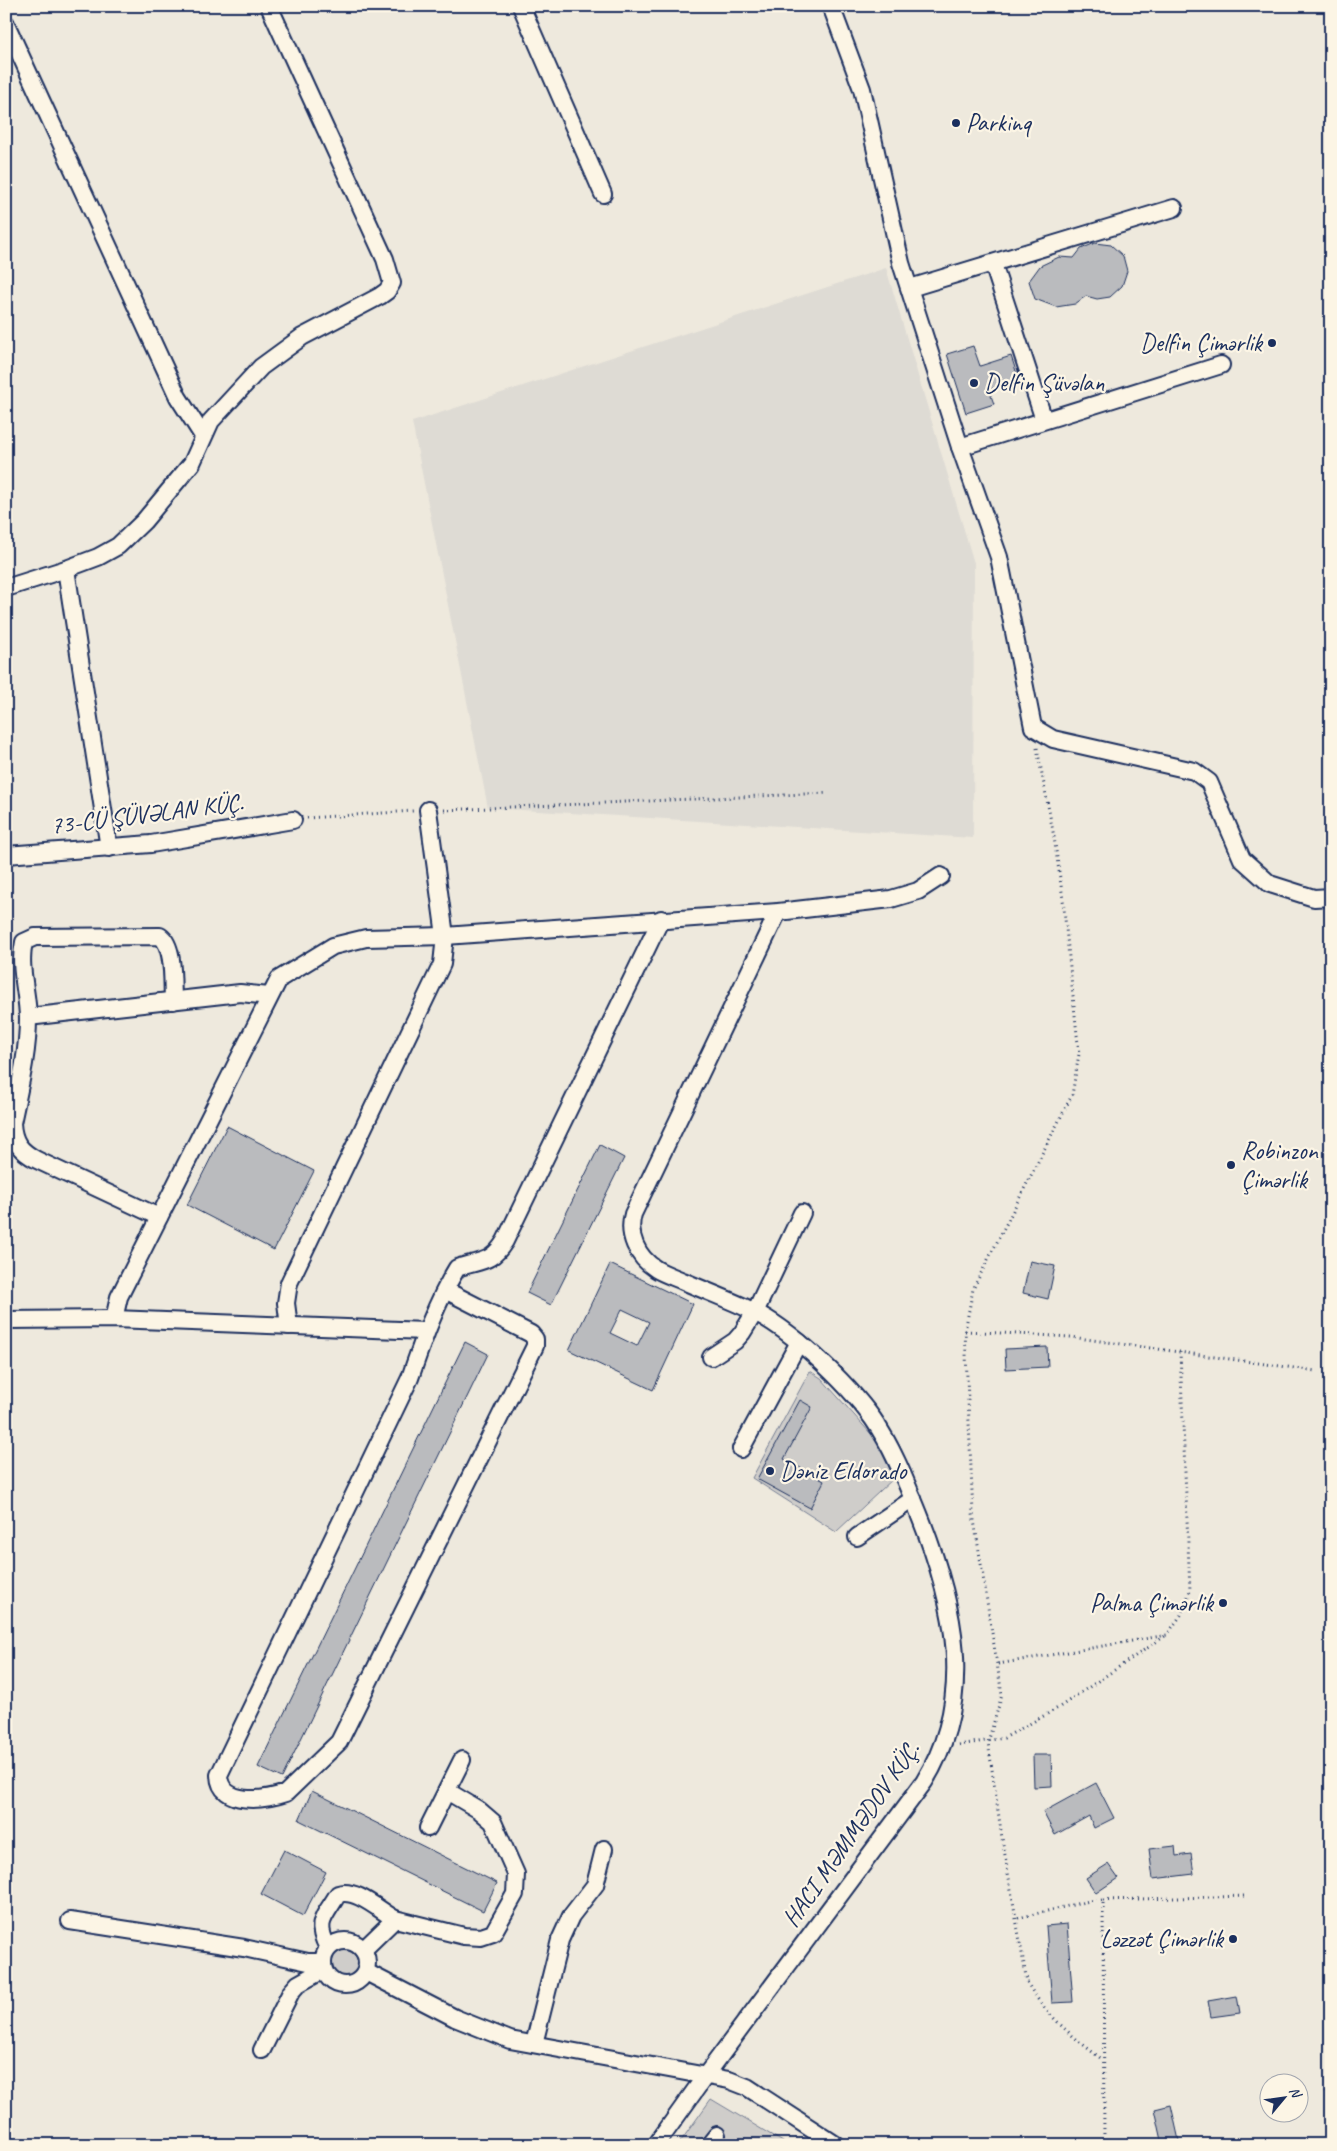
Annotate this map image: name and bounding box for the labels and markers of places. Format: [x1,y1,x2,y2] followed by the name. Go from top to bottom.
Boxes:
[966,107,1033,139] place label: Parkinq
[950,117,962,129] marker: Parkinq
[1140,327,1264,359] place label: Delfin Çimərlik
[1266,337,1278,349] marker: Delfin Çimərlik
[984,367,1105,399] place label: Delfin Şüvəlan
[968,377,980,389] marker: Delfin Şüvəlan
[1241,1135,1319,1196] place label: Robinzon Çimərlik
[1225,1159,1237,1171] marker: Robinzon Çimərlik
[780,1455,908,1487] place label: Dəniz Eldorado
[764,1465,776,1477] marker: Dəniz Eldorado
[1090,1587,1215,1619] place label: Palma Çimərlik
[1217,1597,1229,1609] marker: Palma Çimərlik
[1100,1923,1225,1955] place label: Ləzzət Çimərlik
[1227,1933,1239,1945] marker: Ləzzət Çimərlik

